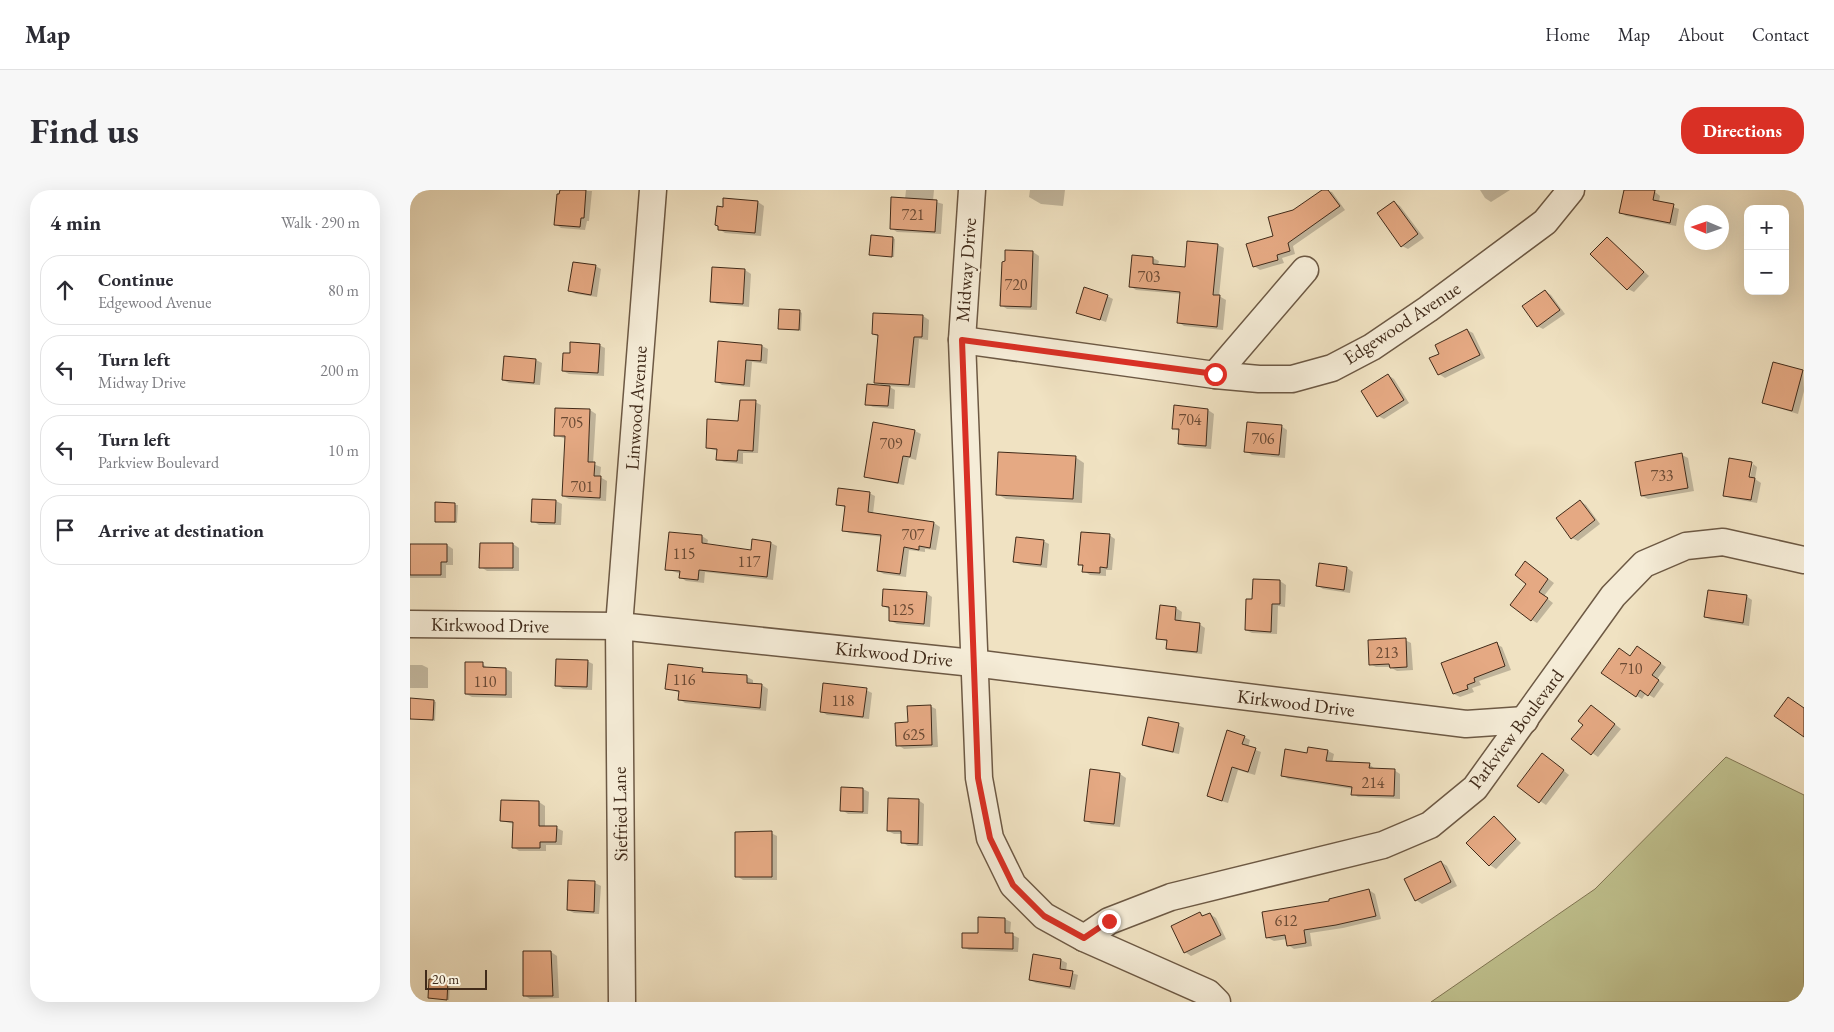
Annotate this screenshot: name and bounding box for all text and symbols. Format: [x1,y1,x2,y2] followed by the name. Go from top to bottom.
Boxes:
[25,19,70,50] text: Map
[1545,23,1590,46] text: Home
[1618,23,1650,46] text: Map
[1678,23,1724,46] text: About
[1752,23,1809,46] text: Contact
[1681,107,1804,154] button: Directions
[30,108,139,153] text: Find us
[901,204,925,225] house number: 721
[1684,205,1729,250] north arrow
[1744,205,1789,295] map controls
[1744,205,1789,250] button: +
[50,209,101,236] text: 4 min
[281,212,360,233] text: Walk · 290 m
[950,217,982,323] street label: Midway Drive
[1744,250,1789,295] button: −
[1137,266,1161,287] house number: 703
[98,267,173,292] text: Continue
[1004,274,1028,295] house number: 720
[51,276,79,304] icon: ahead
[1339,276,1465,370] street label: Edgewood Avenue
[328,280,359,301] text: 80 m
[98,292,212,313] text: Edgewood Avenue
[619,345,653,471] street label: Linwood Avenue
[98,347,170,372] text: Turn left
[51,356,79,384] icon: left
[320,360,359,381] text: 200 m
[1204,363,1227,386] route start
[98,372,186,393] text: Midway Drive
[1178,409,1202,430] house number: 704
[560,412,584,433] house number: 705
[98,427,170,452] text: Turn left
[1251,428,1275,449] house number: 706
[879,433,903,454] house number: 709
[51,436,79,464] icon: left
[328,440,359,461] text: 10 m
[98,452,219,473] text: Parkview Boulevard
[1650,465,1674,486] house number: 733
[570,476,594,497] house number: 701
[51,516,79,544] icon: arrive
[98,518,264,543] text: Arrive at destination
[901,524,925,545] house number: 707
[672,543,696,564] house number: 115
[737,551,761,572] house number: 117
[891,599,915,620] house number: 125
[431,611,549,639] street label: Kirkwood Drive
[834,635,954,673] street label: Kirkwood Drive
[1375,642,1399,663] house number: 213
[1619,658,1643,679] house number: 710
[1463,664,1569,794] street label: Parkview Boulevard
[672,669,696,690] house number: 116
[473,671,497,692] house number: 110
[1236,683,1356,723] street label: Kirkwood Drive
[831,690,855,711] house number: 118
[902,724,926,745] house number: 625
[607,766,633,862] street label: Siefried Lane
[1361,772,1385,793] house number: 214
[1098,910,1121,933] route end
[1274,910,1298,931] house number: 612
[425,967,488,990] scale bar
[432,970,459,988] text: 20 m

